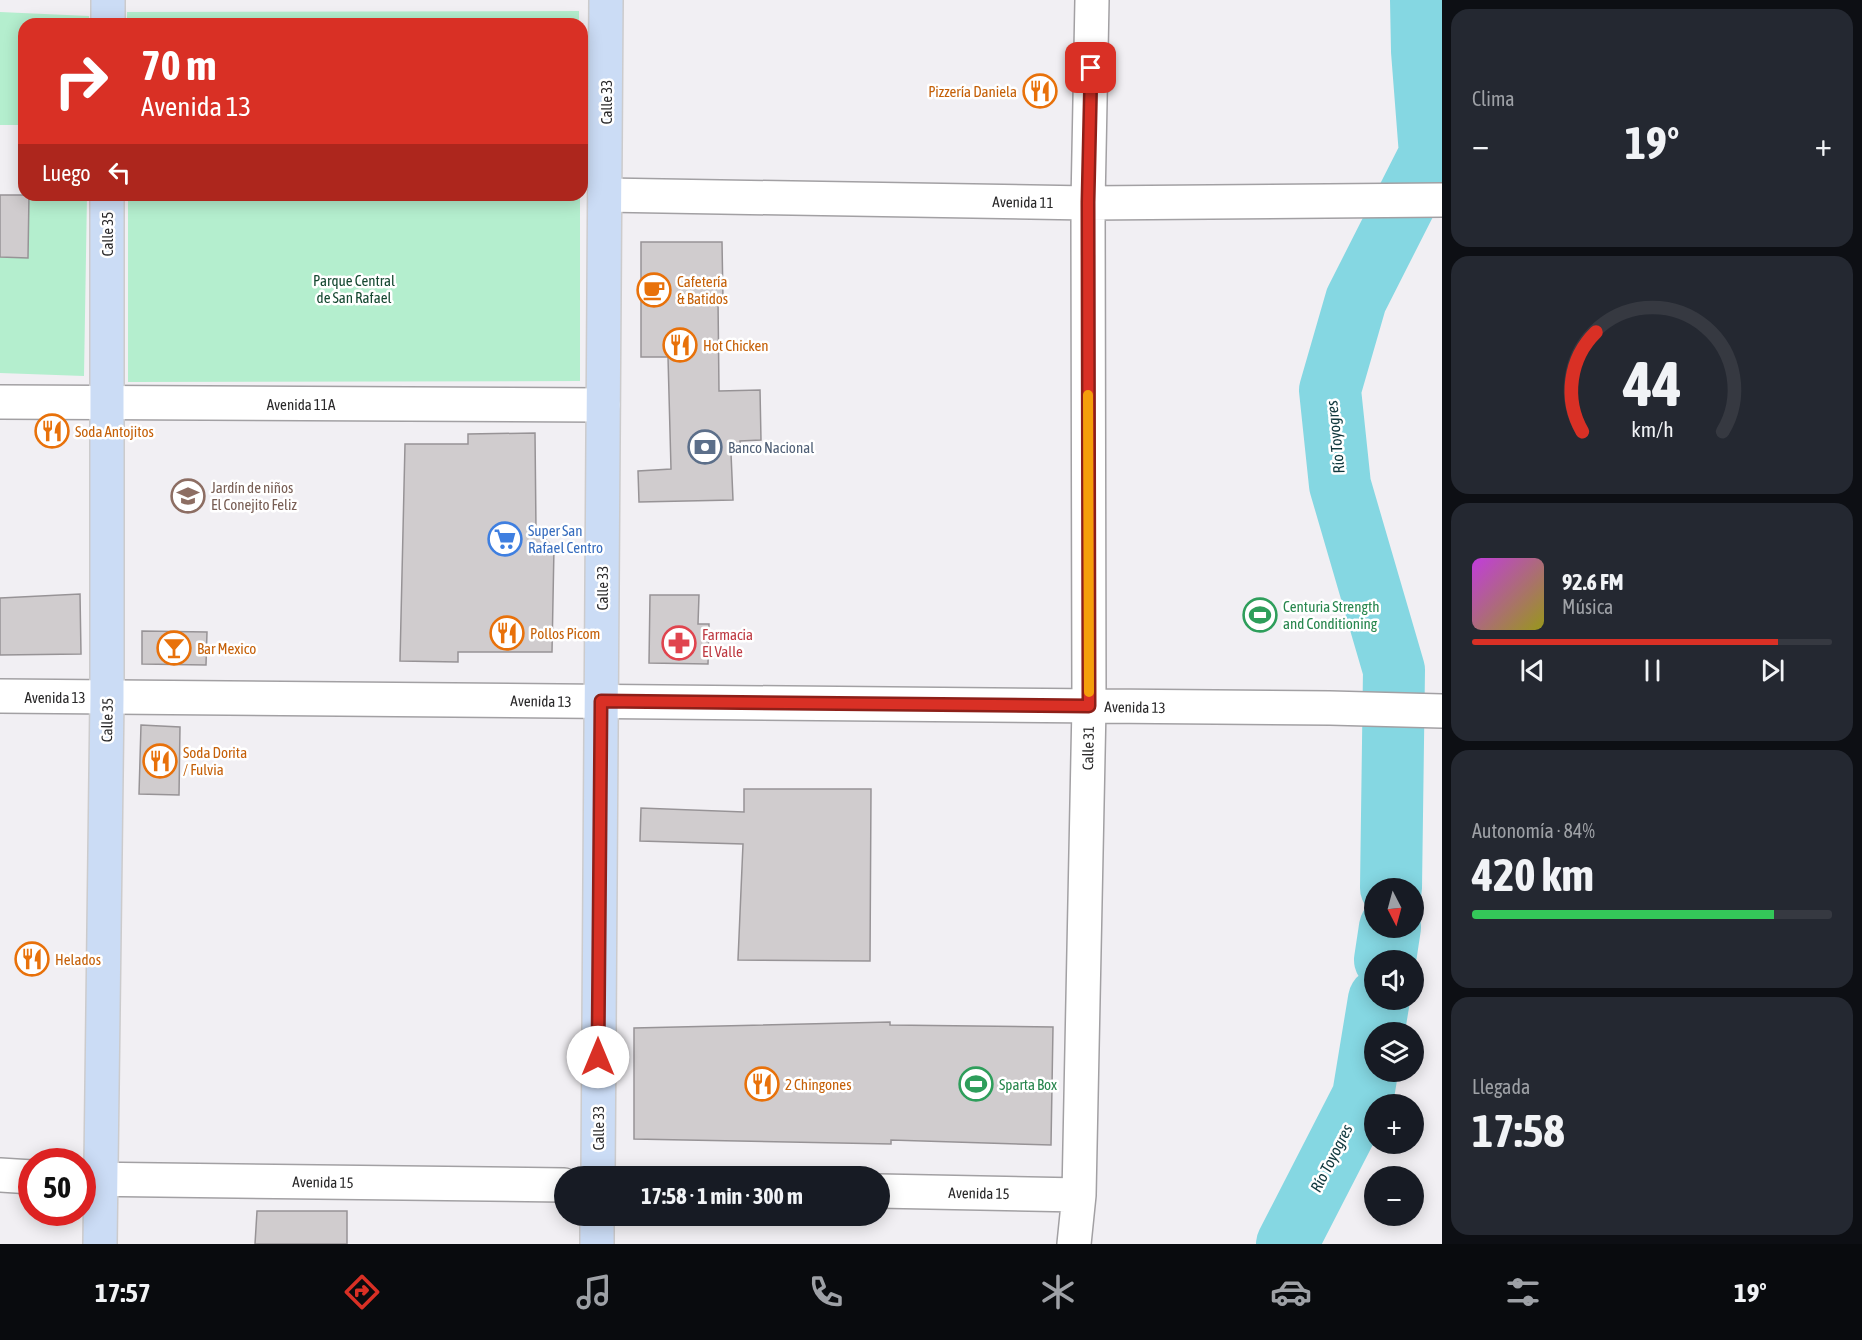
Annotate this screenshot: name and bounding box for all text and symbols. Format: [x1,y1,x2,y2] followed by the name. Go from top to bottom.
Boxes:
[141,41,216,89] text: 70 m
[42,42,120,120] icon: right
[1065,42,1116,93] pin
[1074,51,1107,84] icon: arrive
[1022,73,1058,109] restaurant icon: Pizzería Daniela
[598,80,615,124] street label: Calle 33
[928,83,1017,100] place label: Pizzería Daniela
[1472,87,1515,110] text: Clima
[141,91,251,122] text: Avenida 13
[1625,117,1679,169] text: 19°
[1472,125,1489,163] text: −
[1815,125,1832,163] text: +
[103,156,136,189] icon: left
[42,160,91,186] text: Luego
[992,193,1054,211] street label: Avenida 11
[99,212,116,256] street label: Calle 35
[313,272,395,306] park label: Parque Central de San Rafael
[636,272,672,308] cafe icon: Cafetería & Batidos
[677,273,728,307] place label: Cafetería & Batidos
[662,327,698,363] restaurant icon: Hot Chicken
[703,337,769,354] place label: Hot Chicken
[1622,348,1681,419] text: 44
[267,396,336,413] street label: Avenida 11A
[1322,399,1349,474] water label: Río Toyogres
[34,413,70,449] restaurant icon: Soda Antojitos
[1631,417,1673,442] text: km/h
[75,423,154,440] place label: Soda Antojitos
[687,429,723,465] bank icon: Banco Nacional
[728,439,814,456] place label: Banco Nacional
[170,478,206,514] school or university icon: Jardín de niños El Conejito Feliz
[211,479,297,513] place label: Jardín de niños El Conejito Feliz
[487,521,523,557] supermarket icon: Super San Rafael Centro
[528,522,603,556] place label: Super San Rafael Centro
[594,566,611,610] street label: Calle 33
[1562,569,1624,595] text: 92.6 FM
[1562,595,1613,618] text: Música
[1242,597,1278,633] sports icon: Centuria Strength and Conditioning
[1283,598,1379,632] place label: Centuria Strength and Conditioning
[489,615,525,651] restaurant icon: Pollos Picom
[530,625,600,642] place label: Pollos Picom
[661,625,697,661] pharmacy icon: Farmacia El Valle
[702,626,753,660] place label: Farmacia El Valle
[156,630,192,666] bar icon: Bar Mexico
[197,640,256,657] place label: Bar Mexico
[1516,654,1549,687] icon: previous
[1636,654,1669,687] icon: pause
[1756,654,1789,687] icon: next
[24,689,86,706] street label: Avenida 13
[510,692,572,710] street label: Avenida 13
[98,698,116,742] street label: Calle 35
[1104,698,1166,716] street label: Avenida 13
[1079,726,1097,770] street label: Calle 31
[142,743,178,779] restaurant icon: Soda Dorita / Fulvia
[183,744,247,778] place label: Soda Dorita / Fulvia
[1472,819,1595,842] text: Autonomía · 84%
[1472,849,1594,901] text: 420 km
[1364,878,1424,938] north arrow
[1364,878,1424,1226] map controls
[14,941,50,977] restaurant icon: Helados
[1364,950,1424,1010] button: sound
[55,951,101,968] place label: Helados
[1364,1022,1424,1082] button: layers
[566,1025,630,1089] position arrow
[744,1066,780,1102] restaurant icon: 2 Chingones
[958,1066,994,1102] sports icon: Sparta Box
[1472,1075,1530,1098] text: Llegada
[785,1076,851,1093] place label: 2 Chingones
[999,1076,1057,1093] place label: Sparta Box
[1364,1094,1424,1154] button: +
[1472,1105,1565,1157] text: 17:58
[590,1106,607,1150] street label: Calle 33
[1306,1121,1357,1195] water label: Río Toyogres
[18,1148,96,1226] speed limit sign: 50
[1364,1166,1424,1226] button: −
[292,1173,354,1191] street label: Avenida 15
[641,1183,803,1209] text: 17:58 · 1 min · 300 m
[948,1184,1010,1202] street label: Avenida 15
[341,1271,383,1313] icon: directions
[573,1271,615,1313] icon: music
[805,1271,847,1313] icon: phone
[1037,1271,1079,1313] icon: climate
[1270,1271,1312,1313] icon: car
[1502,1271,1544,1313] icon: filters
[95,1277,151,1308] text: 17:57
[1734,1277,1767,1308] text: 19°

